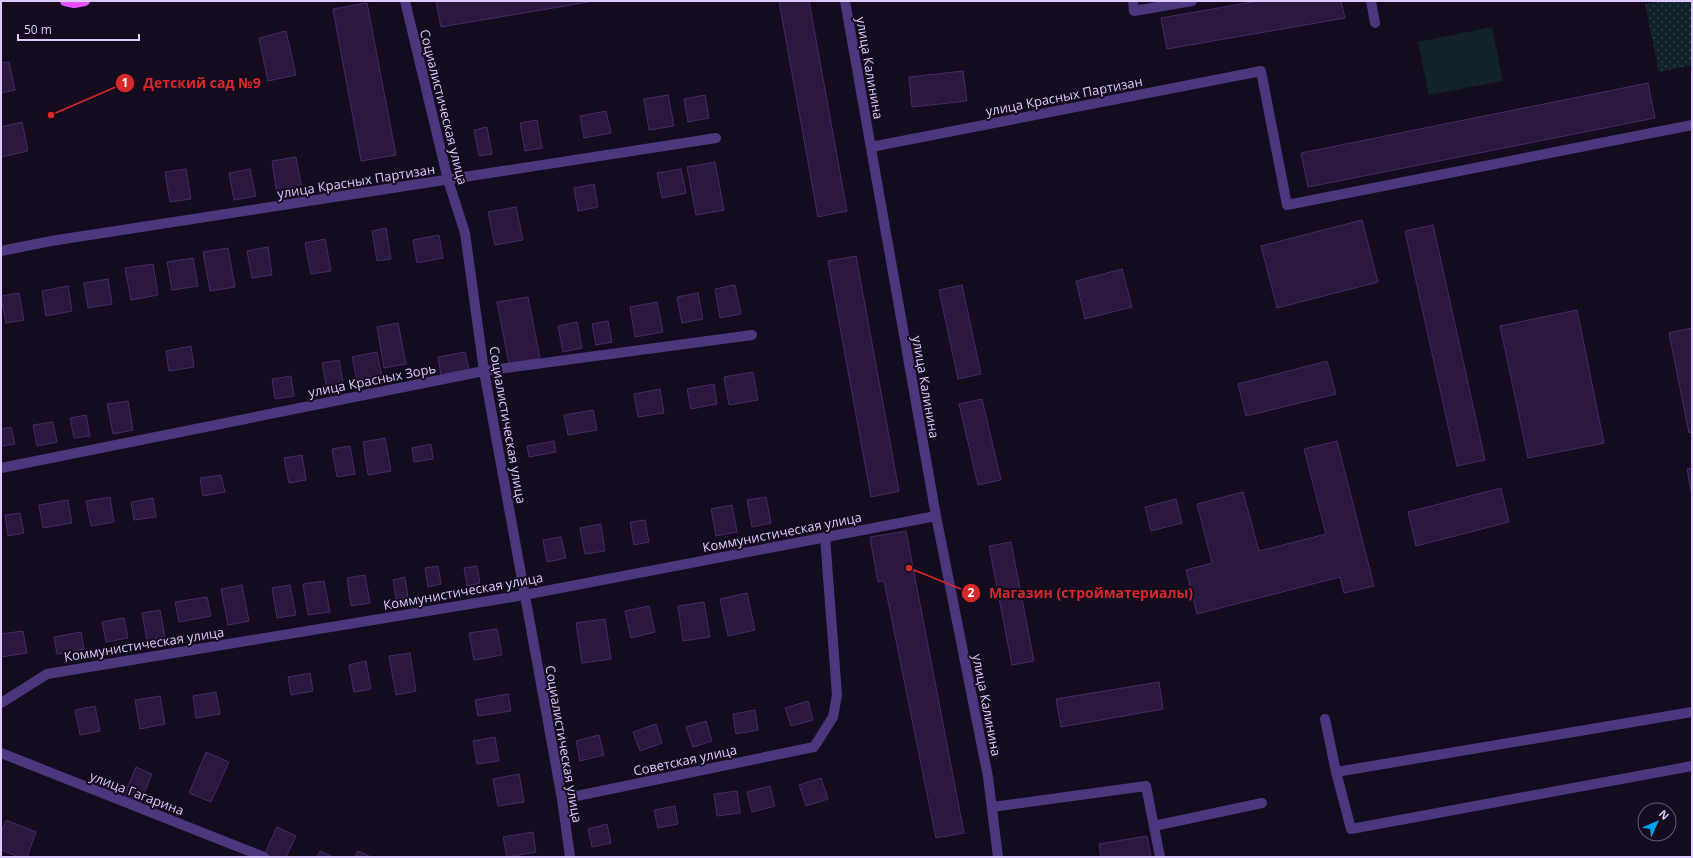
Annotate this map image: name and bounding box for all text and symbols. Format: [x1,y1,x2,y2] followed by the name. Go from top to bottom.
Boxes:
[852,15,888,121] street label: улица Калинина
[18,16,139,42] scale bar
[24,21,52,38] text: 50 m
[416,27,472,187] street label: Социалистическая улица
[115,70,268,96] callout: Детский сад №9
[984,72,1144,120] street label: улица Красных Партизан
[143,73,261,92] text: Детский сад №9
[122,74,128,91] text: 1
[276,160,436,202] street label: улица Красных Партизан
[908,334,944,440] street label: улица Калинина
[485,345,531,505] street label: Социалистическая улица
[307,359,437,401] street label: улица Красных Зорь
[701,508,863,556] street label: Коммунистическая улица
[382,568,544,614] street label: Коммунистическая улица
[961,580,1201,606] callout: Магазин (стройматериалы)
[989,583,1193,602] text: Магазин (стройматериалы)
[968,584,975,601] text: 2
[63,622,225,666] street label: Коммунистическая улица
[968,652,1006,758] street label: улица Калинина
[541,664,587,824] street label: Социалистическая улица
[632,740,738,780] street label: Советская улица
[87,767,187,819] street label: улица Гагарина
[1637,802,1677,842] north arrow
[1656,806,1673,823] text: N

